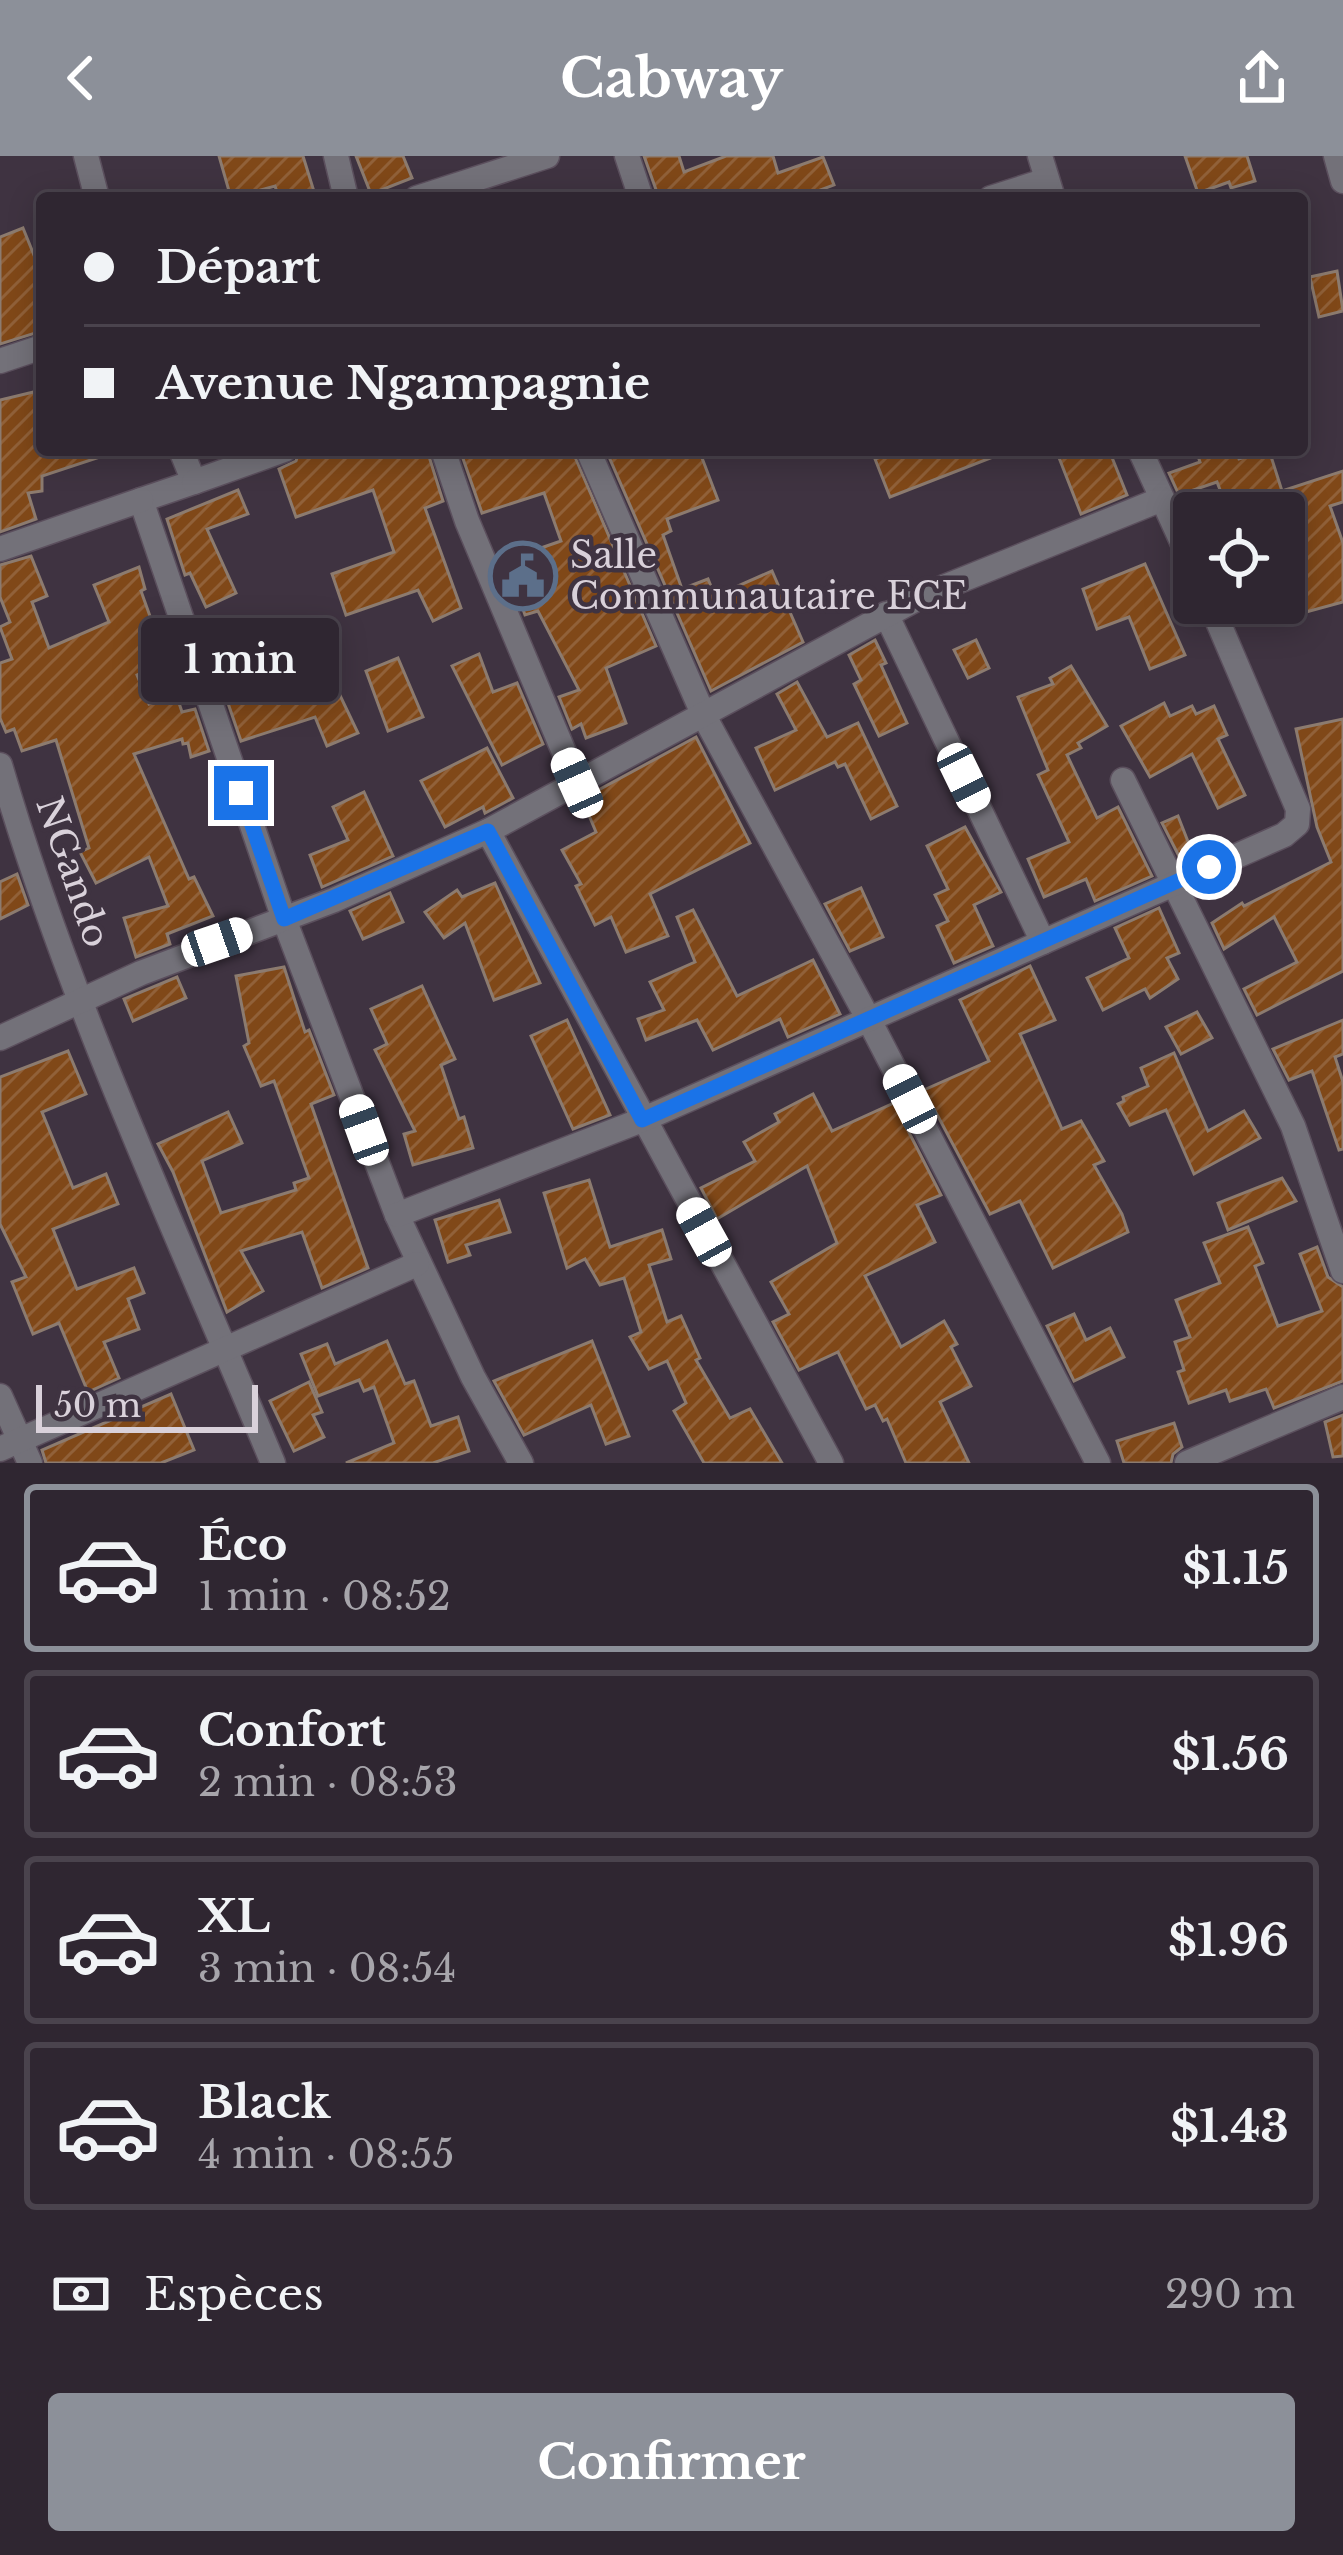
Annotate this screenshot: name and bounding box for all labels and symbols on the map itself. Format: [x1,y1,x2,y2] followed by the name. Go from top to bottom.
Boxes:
[570,533,967,619] place label: Salle Communautaire ECE
[488,541,558,611] public building icon: Salle Communautaire ECE
[142,619,340,703] callout: 1 min
[932,738,996,818] car
[546,743,608,823] car
[214,766,268,820] route end
[26,791,120,953] street label: NGando
[1182,840,1236,894] route start
[177,913,257,971] car
[878,1059,942,1139] car
[335,1090,393,1170] car
[671,1192,737,1272] car
[36,1379,258,1432] scale bar

